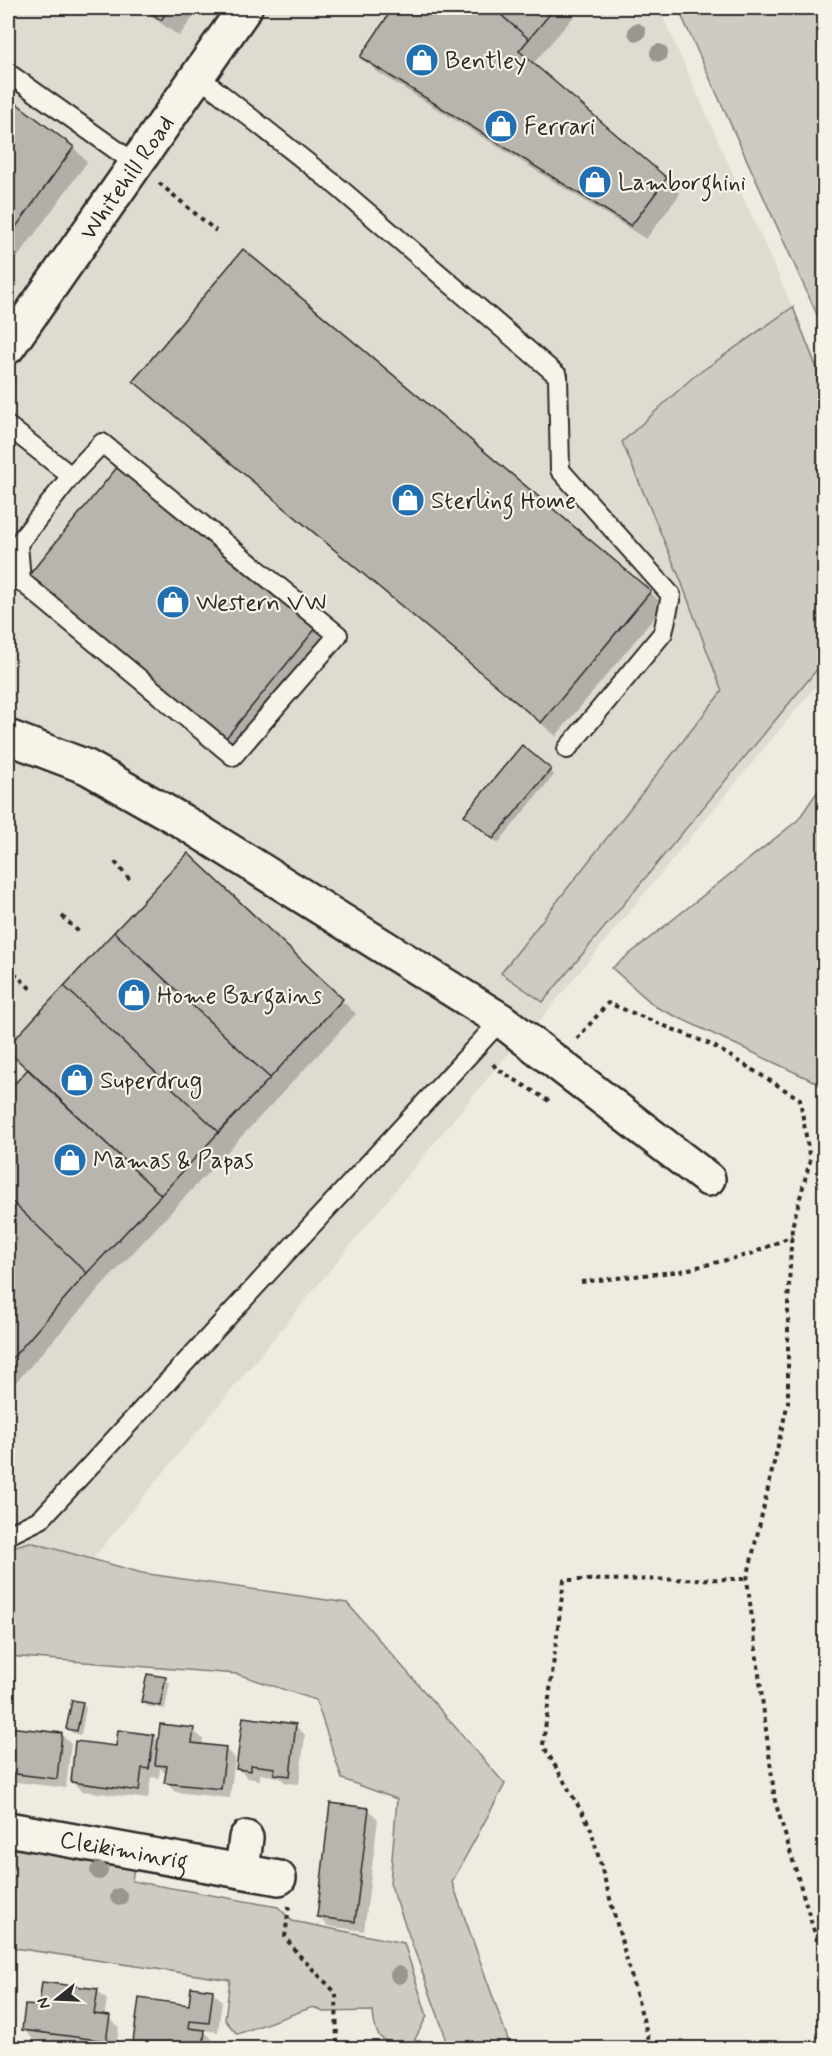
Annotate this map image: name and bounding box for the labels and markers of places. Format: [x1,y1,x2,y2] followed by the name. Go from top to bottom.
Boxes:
[404,42,440,78] shop icon: Bentley
[445,46,526,77] place label: Bentley
[483,108,519,144] shop icon: Ferrari
[524,112,595,143] place label: Ferrari
[577,164,613,200] shop icon: Lamborghini
[618,168,746,202] place label: Lamborghini
[390,482,426,518] shop icon: Sterling Home
[431,486,576,520] place label: Sterling Home
[155,584,191,620] shop icon: Western VW
[196,588,326,619] place label: Western VW
[116,977,152,1013] shop icon: Home Bargains
[157,981,322,1015] place label: Home Bargains
[59,1062,95,1098] shop icon: Superdrug
[100,1066,202,1099] place label: Superdrug
[52,1142,88,1178] shop icon: Mamas & Papas
[93,1146,254,1177] place label: Mamas & Papas

